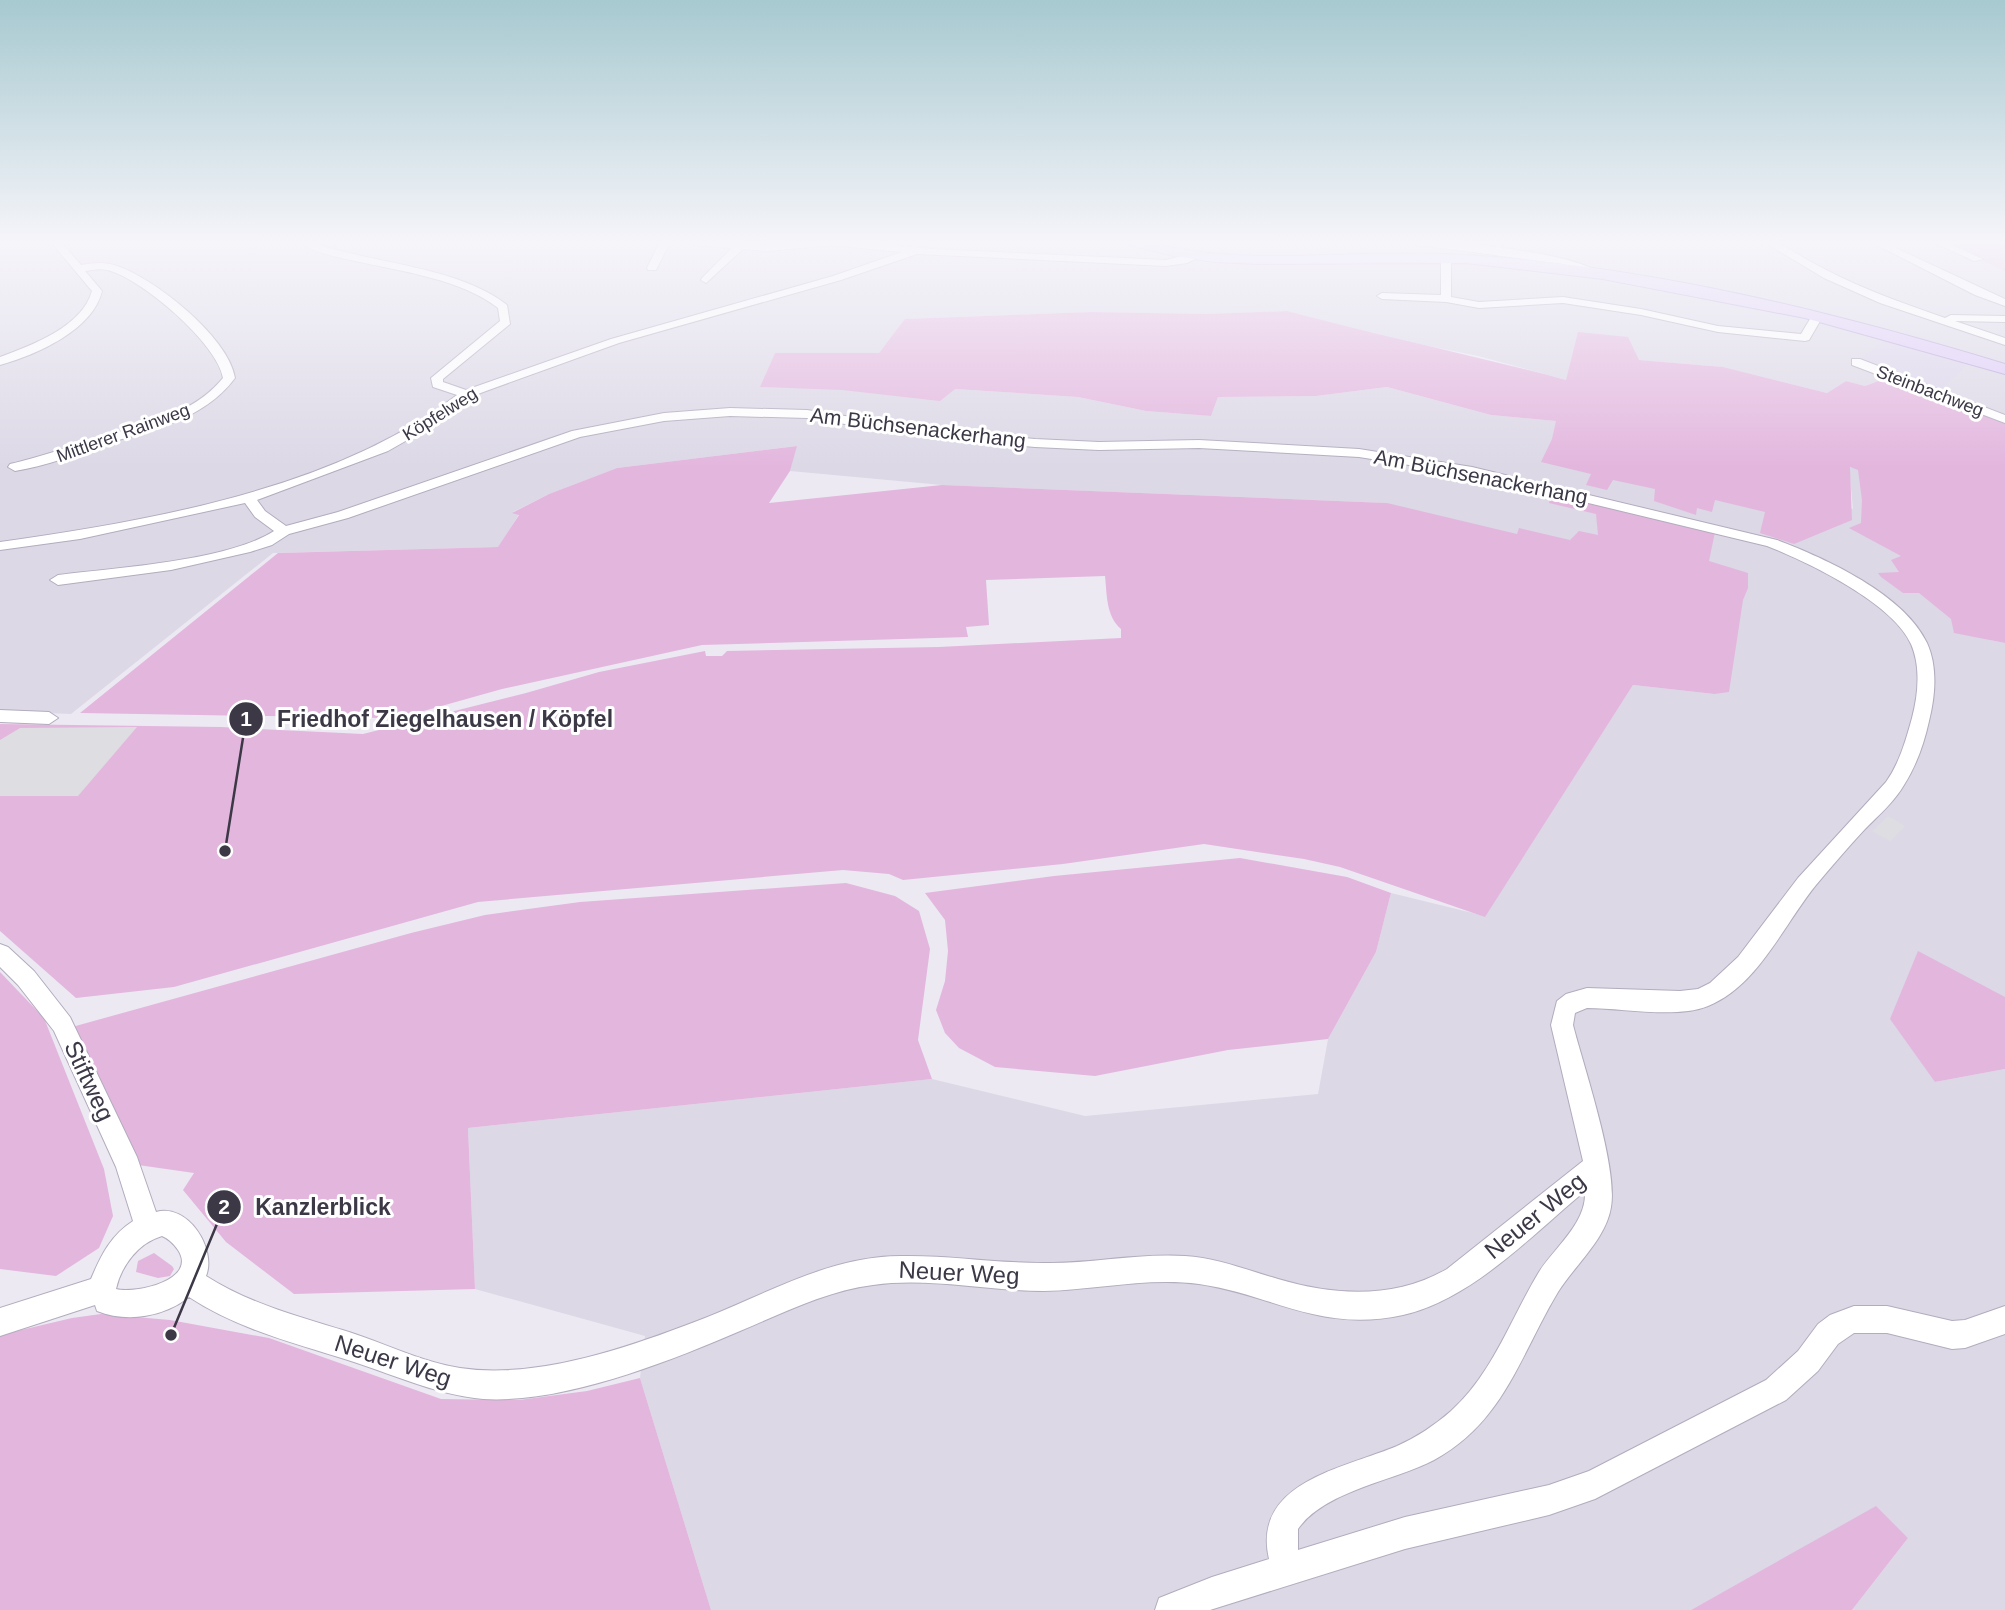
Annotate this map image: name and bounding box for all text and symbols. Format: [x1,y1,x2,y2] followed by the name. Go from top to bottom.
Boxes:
[1874,361,1986,421] street label: Steinbachweg
[399,383,481,445] street label: Köpfelweg
[54,400,192,466] street label: Mittlerer Rainweg
[809,403,1027,452] street label: Am Büchsenackerhang
[1372,445,1590,509] street label: Am Büchsenackerhang
[228,697,627,741] callout: Friedhof Ziegelhausen / Köpfel
[277,706,613,732] text: Friedhof Ziegelhausen / Köpfel
[240,707,252,730] text: 1
[59,1036,120,1125] street label: Stiftweg
[1479,1167,1590,1264] street label: Neuer Weg
[207,1185,405,1229] callout: Kanzlerblick
[255,1194,391,1220] text: Kanzlerblick
[218,1195,230,1218] text: 2
[898,1256,1020,1289] street label: Neuer Weg
[331,1329,455,1392] street label: Neuer Weg

